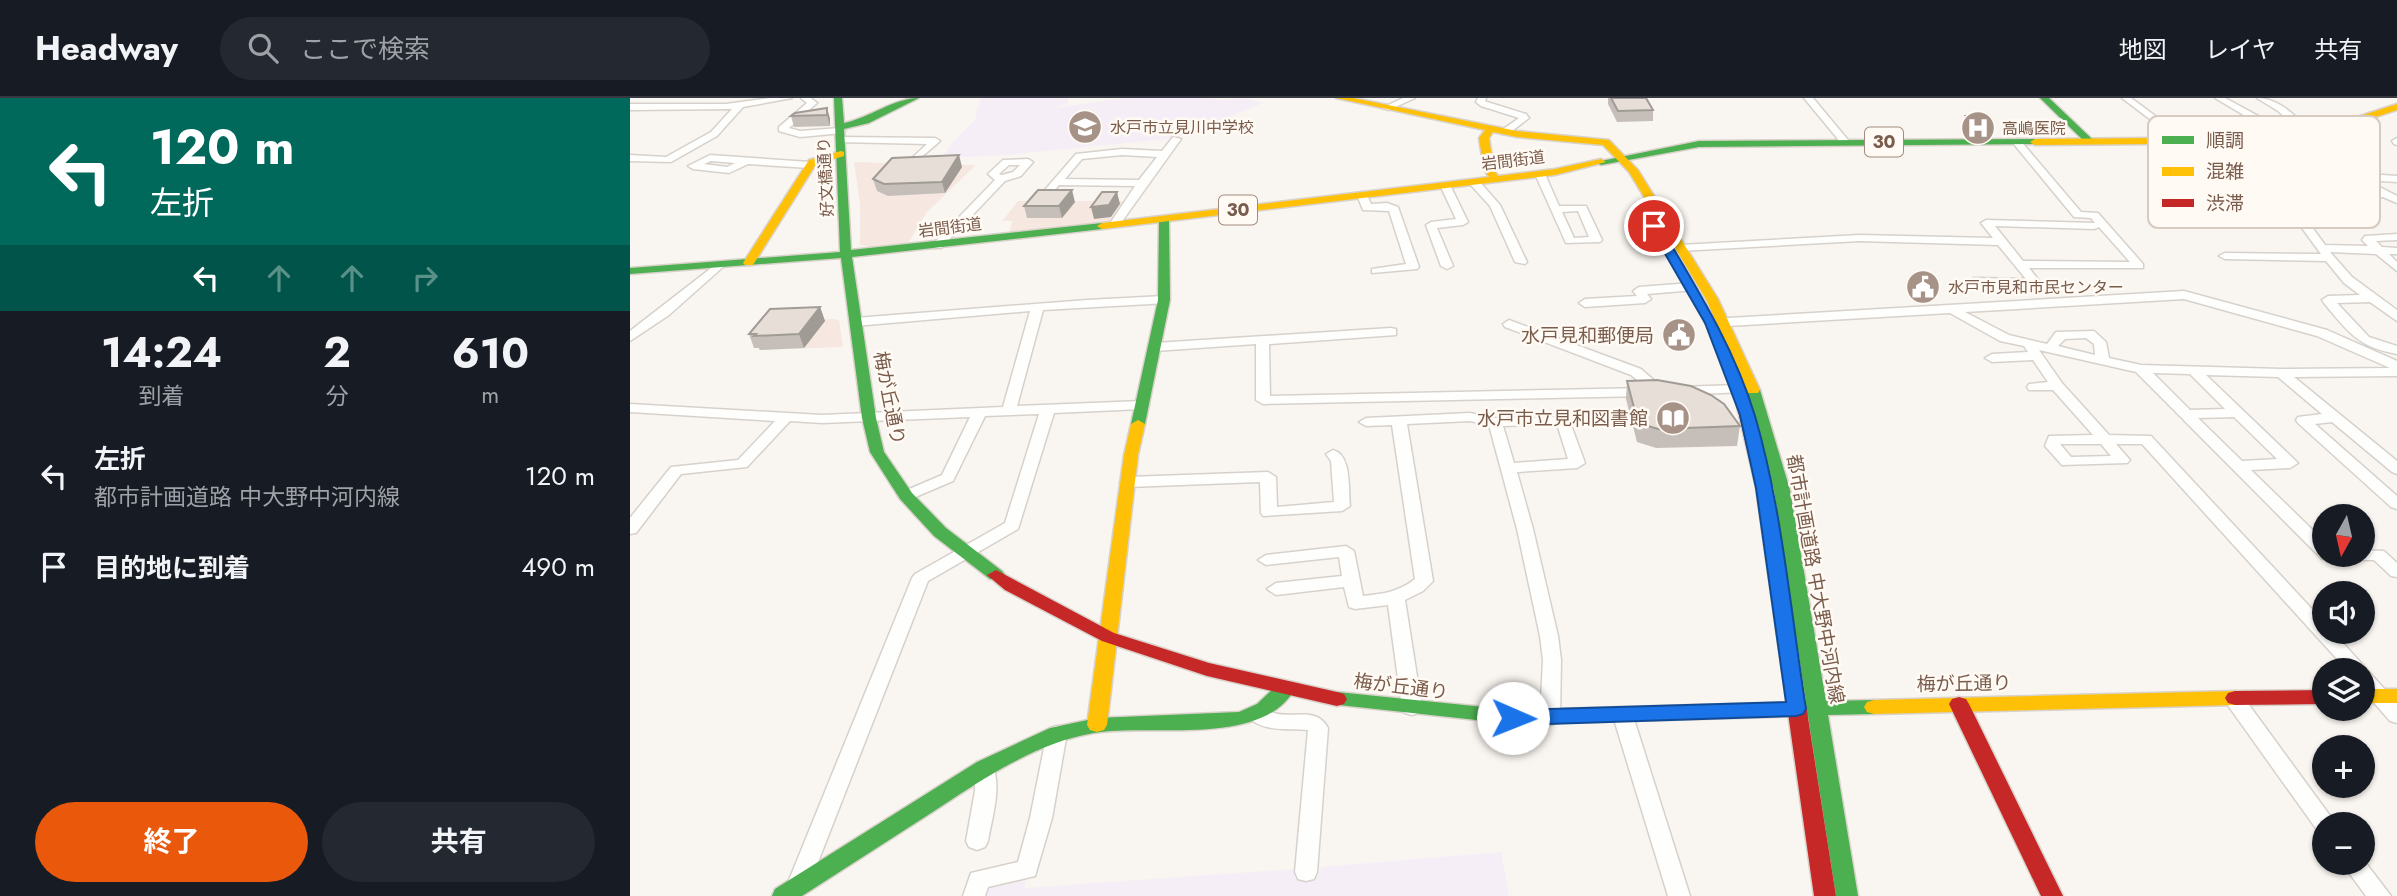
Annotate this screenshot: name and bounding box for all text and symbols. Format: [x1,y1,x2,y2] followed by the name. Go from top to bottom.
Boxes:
[220,17,710,80] search box
[35,25,178,72] text: Headway
[244,29,282,67] icon: search
[300,30,430,68] text: ここで検索
[2119,32,2167,67] text: 地図
[2205,32,2276,67] text: レイヤ
[2314,32,2362,67] text: 共有
[1066,108,1104,146] school or university icon: 水戸市立見川中学校
[1959,109,1997,147] hospital icon: 高嶋医院
[150,112,294,182] text: 120 m
[1110,116,1254,139] place label: 水戸市立見川中学校
[2148,116,2380,228] legend
[2002,117,2066,140] place label: 高嶋医院
[35,126,126,217] icon: left
[1865,127,1903,156] road number: 30
[2206,127,2244,154] text: 順調
[812,136,839,218] street label: 好文橋通り
[1480,145,1546,176] street label: 岩間街道
[2206,158,2244,185] text: 混雑
[150,180,214,226] text: 左折
[2206,190,2244,217] text: 渋滞
[1219,196,1257,225] road number: 30
[1624,196,1684,256] pin
[1635,207,1673,245] icon: arrive
[917,212,983,243] street label: 岩間街道
[187,259,225,297] icon: left
[260,259,298,297] icon: ahead
[333,259,371,297] icon: ahead
[406,259,444,297] icon: right
[1904,268,1942,306] public building icon: 水戸市見和市民センター
[1948,276,2124,299] place label: 水戸市見和市民センター
[1660,316,1698,354] public building icon: 水戸見和郵便局
[101,322,222,383] text: 14:24
[323,322,351,383] text: 2
[1521,322,1654,349] place label: 水戸見和郵便局
[452,323,529,384] text: 610
[867,349,912,447] street label: 梅が丘通り
[481,378,499,412] text: m
[139,379,185,413] text: 到着
[325,379,348,413] text: 分
[1654,399,1692,437] library icon: 水戸市立見和図書館
[1477,405,1648,432] place label: 水戸市立見和図書館
[94,440,146,478] text: 左折
[1780,452,1851,706] street label: 都市計画道路 中大野中河内線
[35,457,73,495] icon: left
[525,457,595,495] text: 120 m
[94,480,400,514] text: 都市計画道路 中大野中河内線
[2312,504,2375,567] north arrow
[2312,504,2375,875] map controls
[35,548,73,586] icon: arrive
[521,548,595,586] text: 490 m
[94,549,250,587] text: 目的地に到着
[2312,581,2375,644] button: sound
[2312,658,2375,721] button: layers
[1352,667,1450,706] street label: 梅が丘通り
[1916,669,2012,698] street label: 梅が丘通り
[1476,681,1550,755] position arrow
[2312,735,2375,798] button: +
[35,802,308,882] button: 終了
[322,802,595,882] button: 共有
[2312,812,2375,875] button: −

